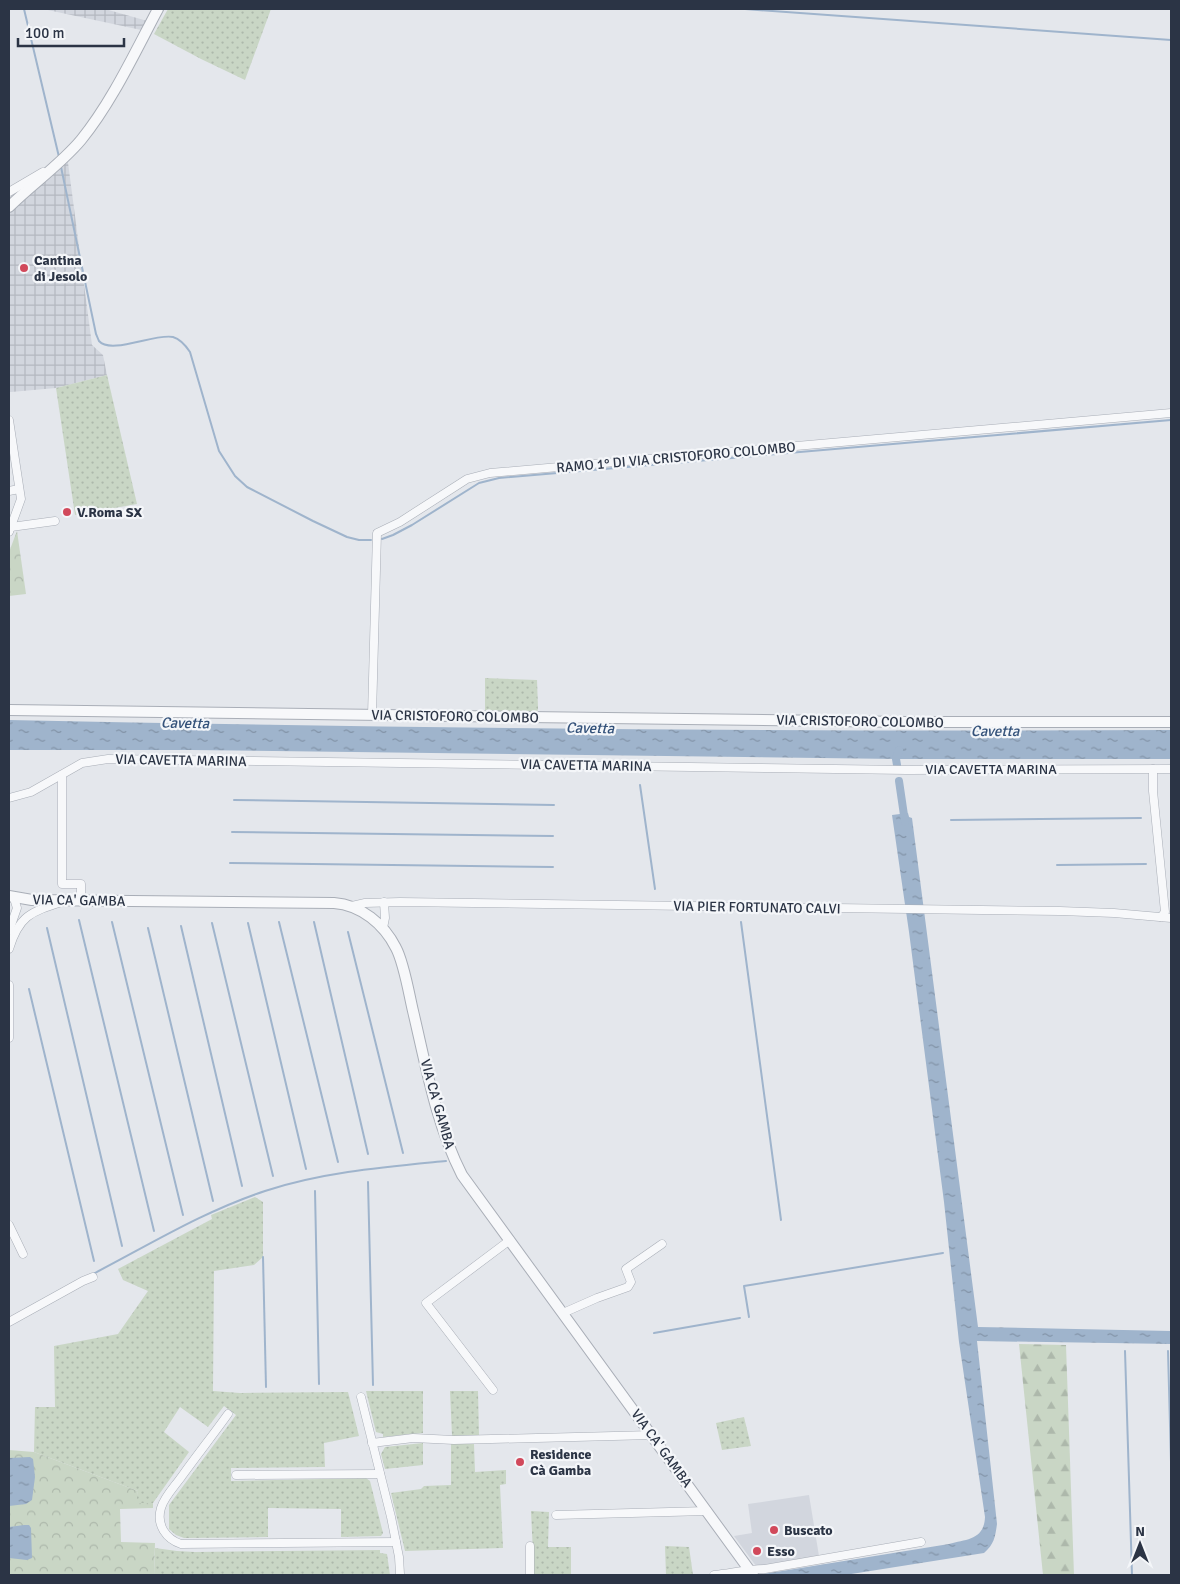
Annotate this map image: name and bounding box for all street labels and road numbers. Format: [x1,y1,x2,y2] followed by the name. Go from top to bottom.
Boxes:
[556,439,796,476] street label: RAMO 1° DI VIA CRISTOFORO COLOMBO
[371,707,539,726] street label: VIA CRISTOFORO COLOMBO
[776,712,944,731] street label: VIA CRISTOFORO COLOMBO
[115,751,247,770] street label: VIA CAVETTA MARINA
[520,756,652,775] street label: VIA CAVETTA MARINA
[925,761,1057,778] street label: VIA CAVETTA MARINA
[33,891,126,910] street label: VIA CA' GAMBA
[673,898,841,917] street label: VIA PIER FORTUNATO CALVI
[417,1057,459,1151] street label: VIA CA' GAMBA
[627,1406,696,1491] street label: VIA CA' GAMBA

